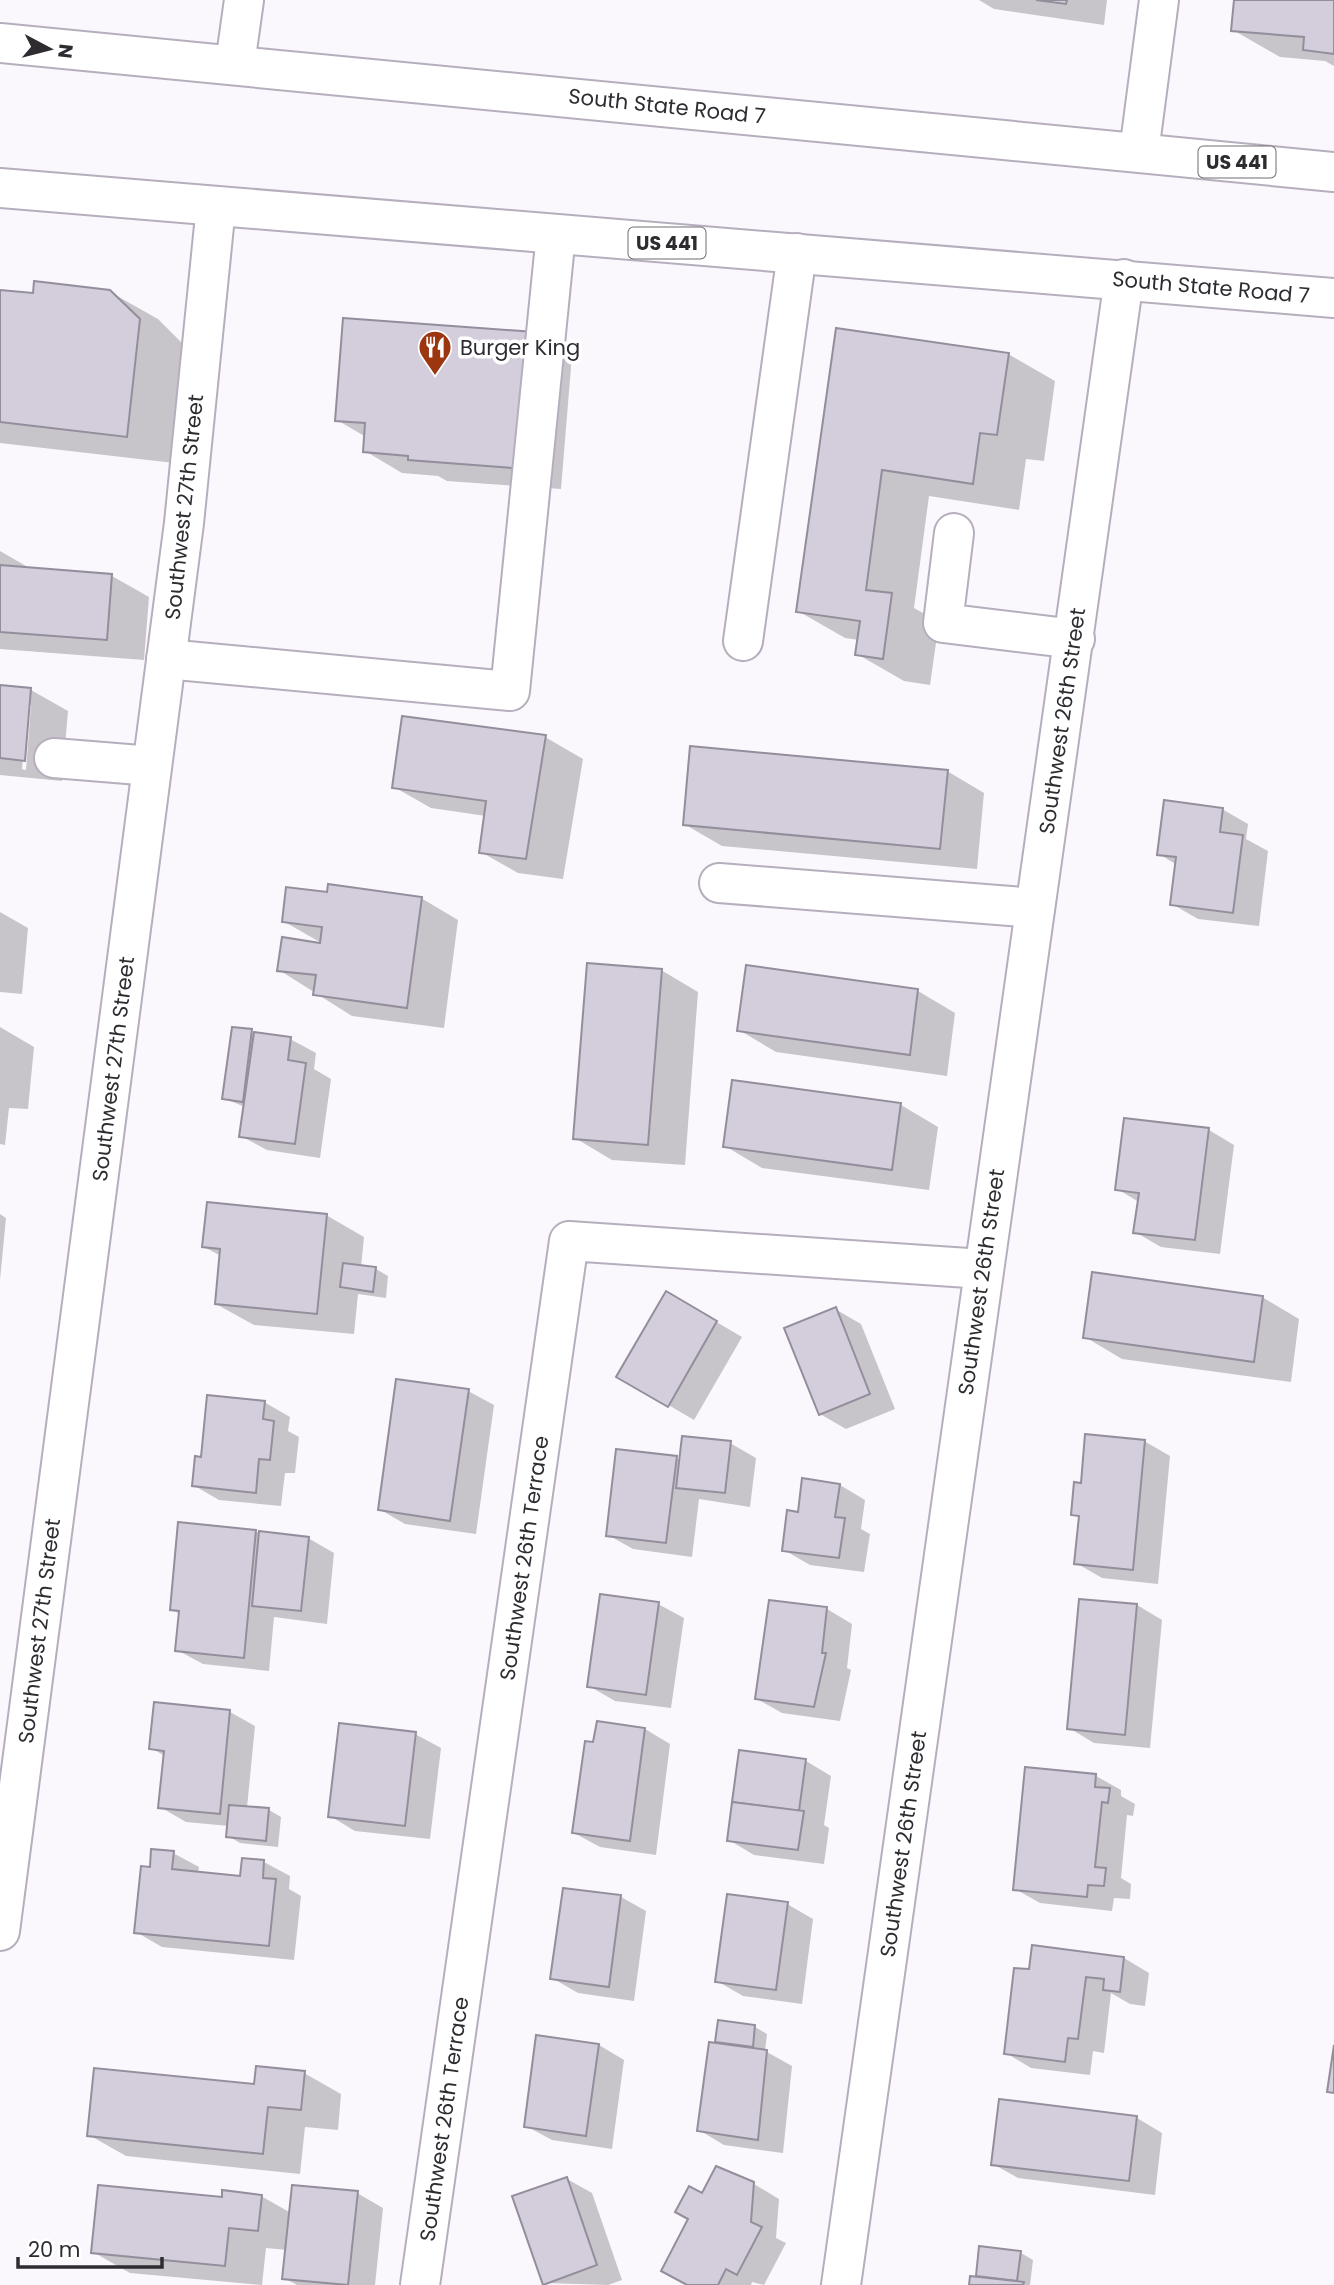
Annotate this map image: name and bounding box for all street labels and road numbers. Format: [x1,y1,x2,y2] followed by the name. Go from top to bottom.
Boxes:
[567,81,767,131] street label: South State Road 7
[1198,146,1276,178] road number: US 441
[628,228,706,258] road number: US 441
[1111,264,1311,310] street label: South State Road 7
[158,393,210,621] street label: Southwest 27th Street
[1032,606,1092,836] street label: Southwest 26th Street
[85,955,141,1183] street label: Southwest 27th Street
[951,1167,1011,1397] street label: Southwest 26th Street
[492,1434,556,1682] street label: Southwest 26th Terrace
[11,1517,67,1745] street label: Southwest 27th Street
[873,1729,933,1959] street label: Southwest 26th Street
[412,1995,476,2243] street label: Southwest 26th Terrace

